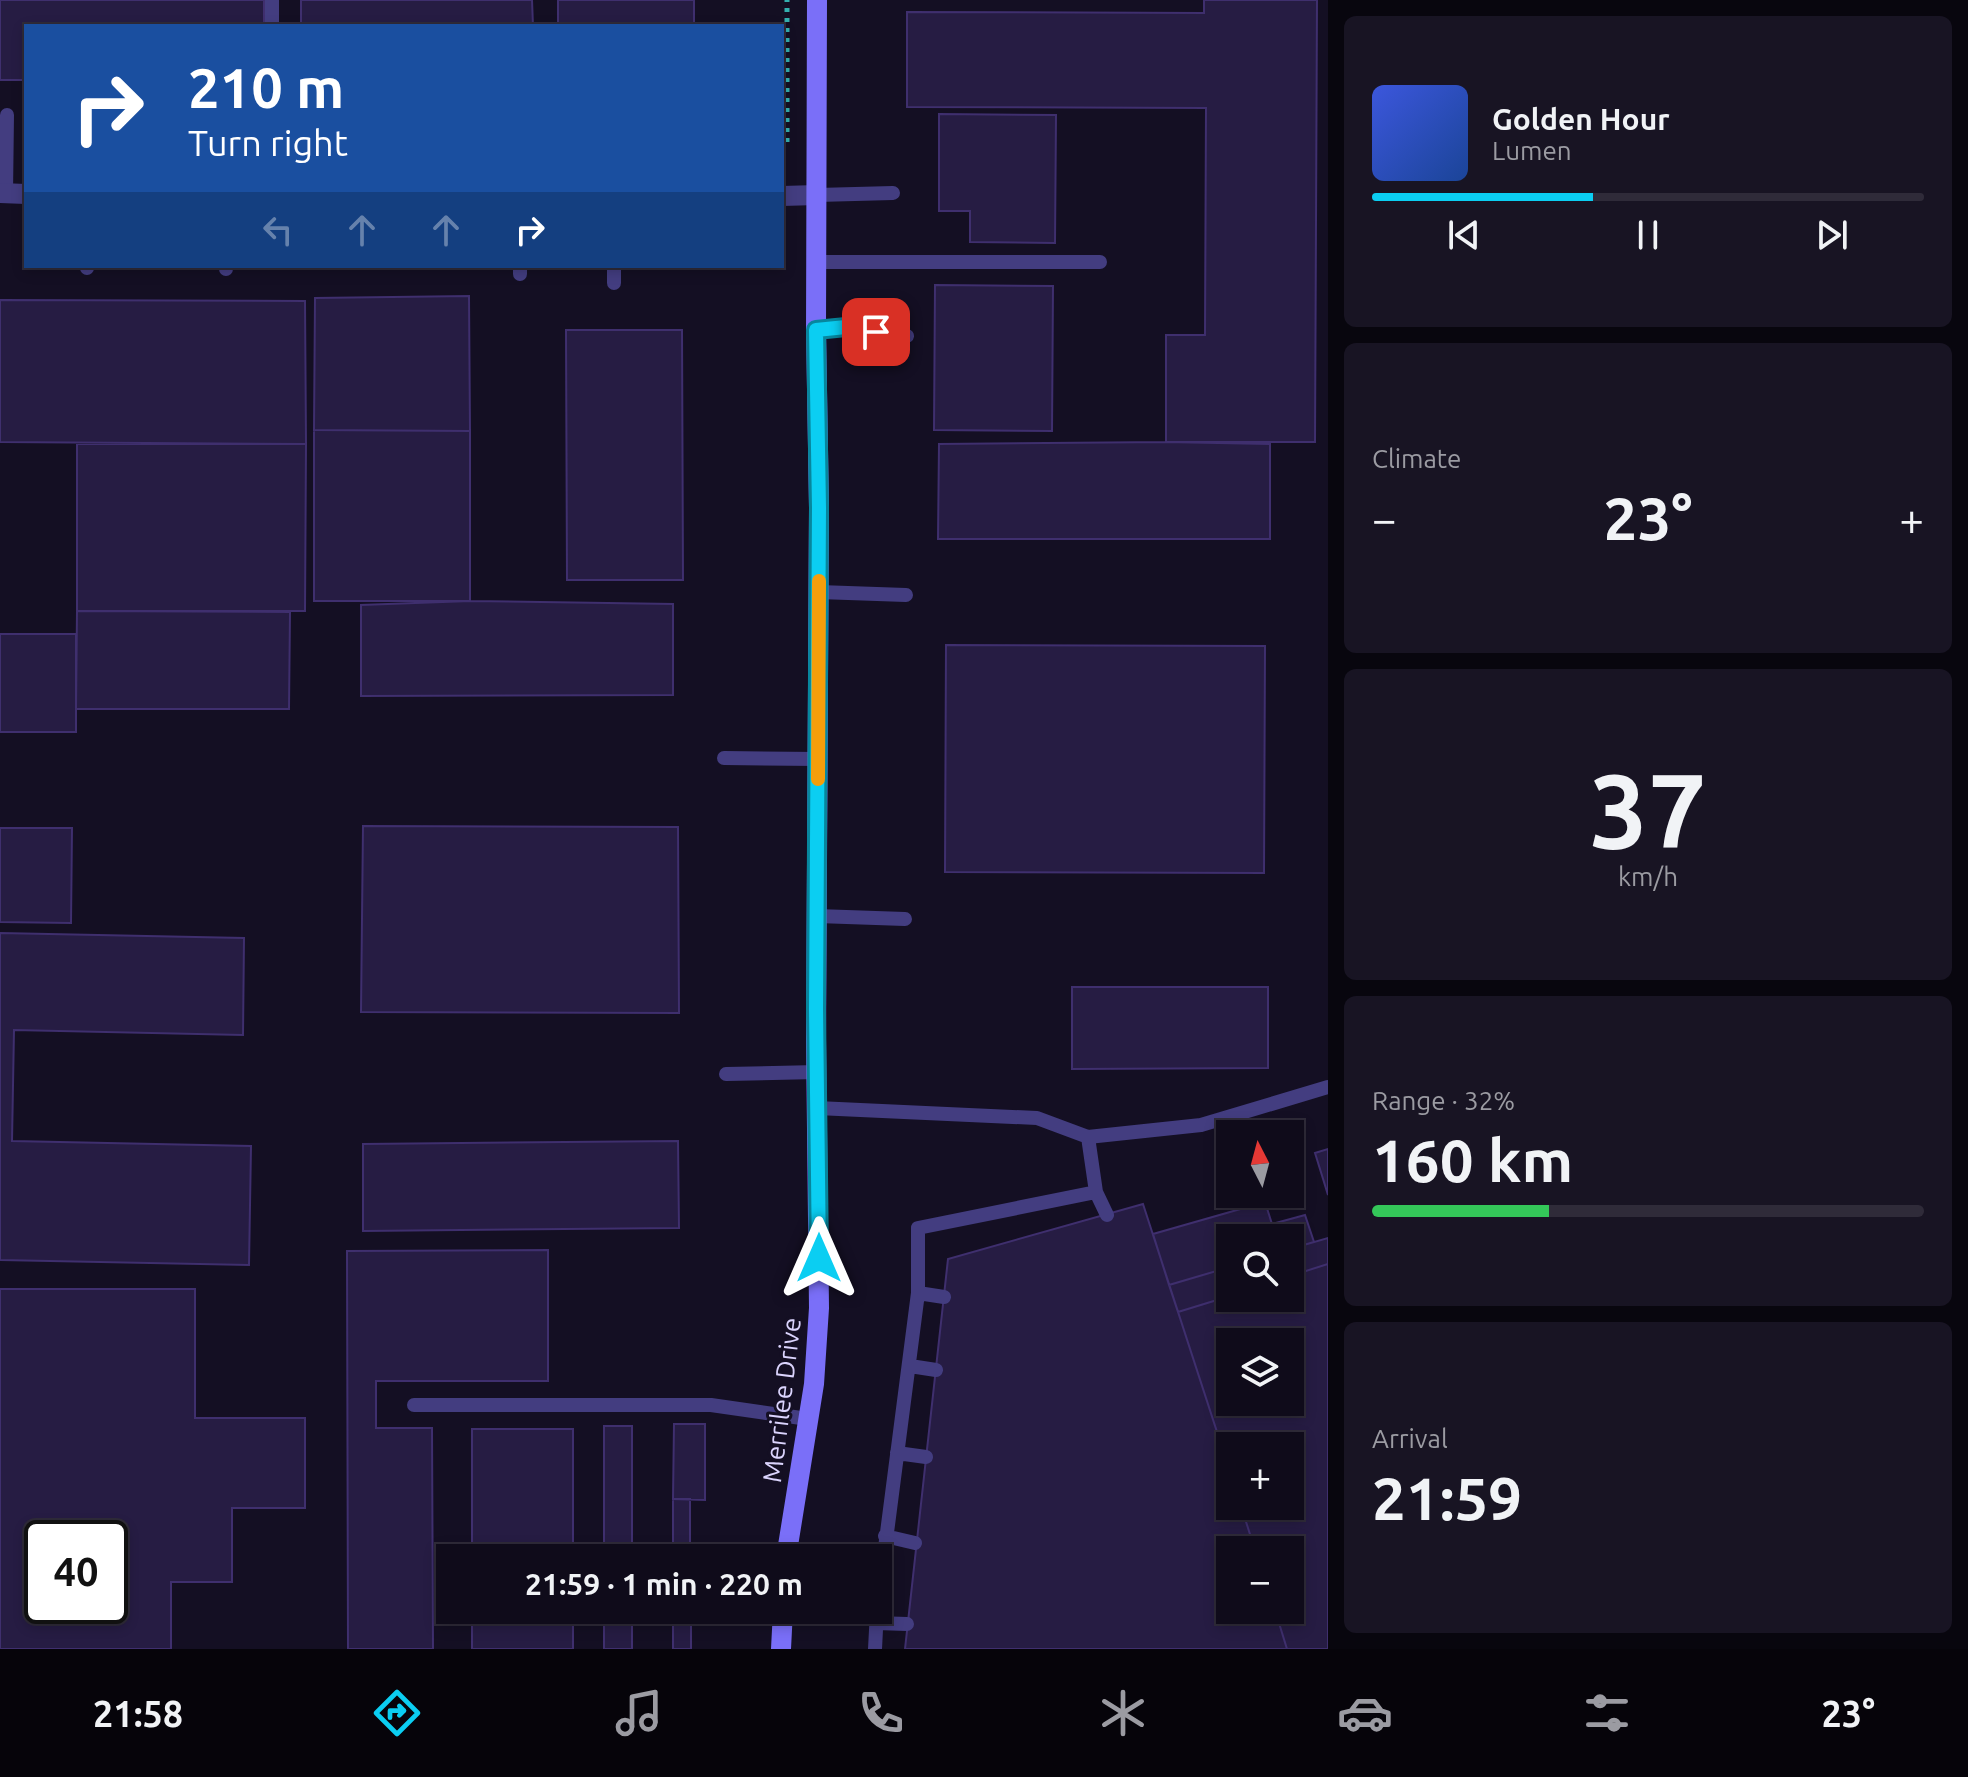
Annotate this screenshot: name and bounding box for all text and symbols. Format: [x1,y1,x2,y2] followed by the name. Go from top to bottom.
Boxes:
[56,56,160,160] icon: right
[188,56,344,119] text: 210 m
[1492,102,1670,136] text: Golden Hour
[188,122,348,163] text: Turn right
[1492,136,1572,165] text: Lumen
[256,208,300,252] icon: left
[340,208,384,252] icon: ahead
[424,208,468,252] icon: ahead
[508,208,552,252] icon: right
[1442,213,1486,257] icon: previous
[1626,213,1670,257] icon: pause
[1810,213,1854,257] icon: next
[842,298,910,366] pin
[854,310,898,354] icon: arrive
[1372,444,1461,473] text: Climate
[1604,484,1692,551] text: 23°
[1372,494,1397,543] text: −
[1899,494,1924,543] text: +
[1589,751,1707,868] text: 37
[1618,862,1678,891] text: km/h
[1372,1086,1515,1115] text: Range · 32%
[1216,1120,1304,1208] north arrow
[1216,1120,1304,1624] map controls
[1372,1126,1573,1193] text: 160 km
[777,1216,861,1300] position arrow
[1216,1224,1304,1312] button: search
[757,1316,806,1484] street label: Merrilee Drive
[1216,1328,1304,1416] button: layers
[1372,1424,1448,1453] text: Arrival
[1216,1432,1304,1520] button: +
[1372,1464,1522,1531] text: 21:59
[24,1520,128,1624] speed limit sign: 40
[1216,1536,1304,1624] button: −
[525,1567,803,1601] text: 21:59 · 1 min · 220 m
[369,1685,425,1741] icon: directions
[611,1685,667,1741] icon: music
[853,1685,909,1741] icon: phone
[1095,1685,1151,1741] icon: climate
[1337,1685,1393,1741] icon: car
[1579,1685,1635,1741] icon: filters
[93,1693,183,1734] text: 21:58
[1822,1693,1875,1734] text: 23°

